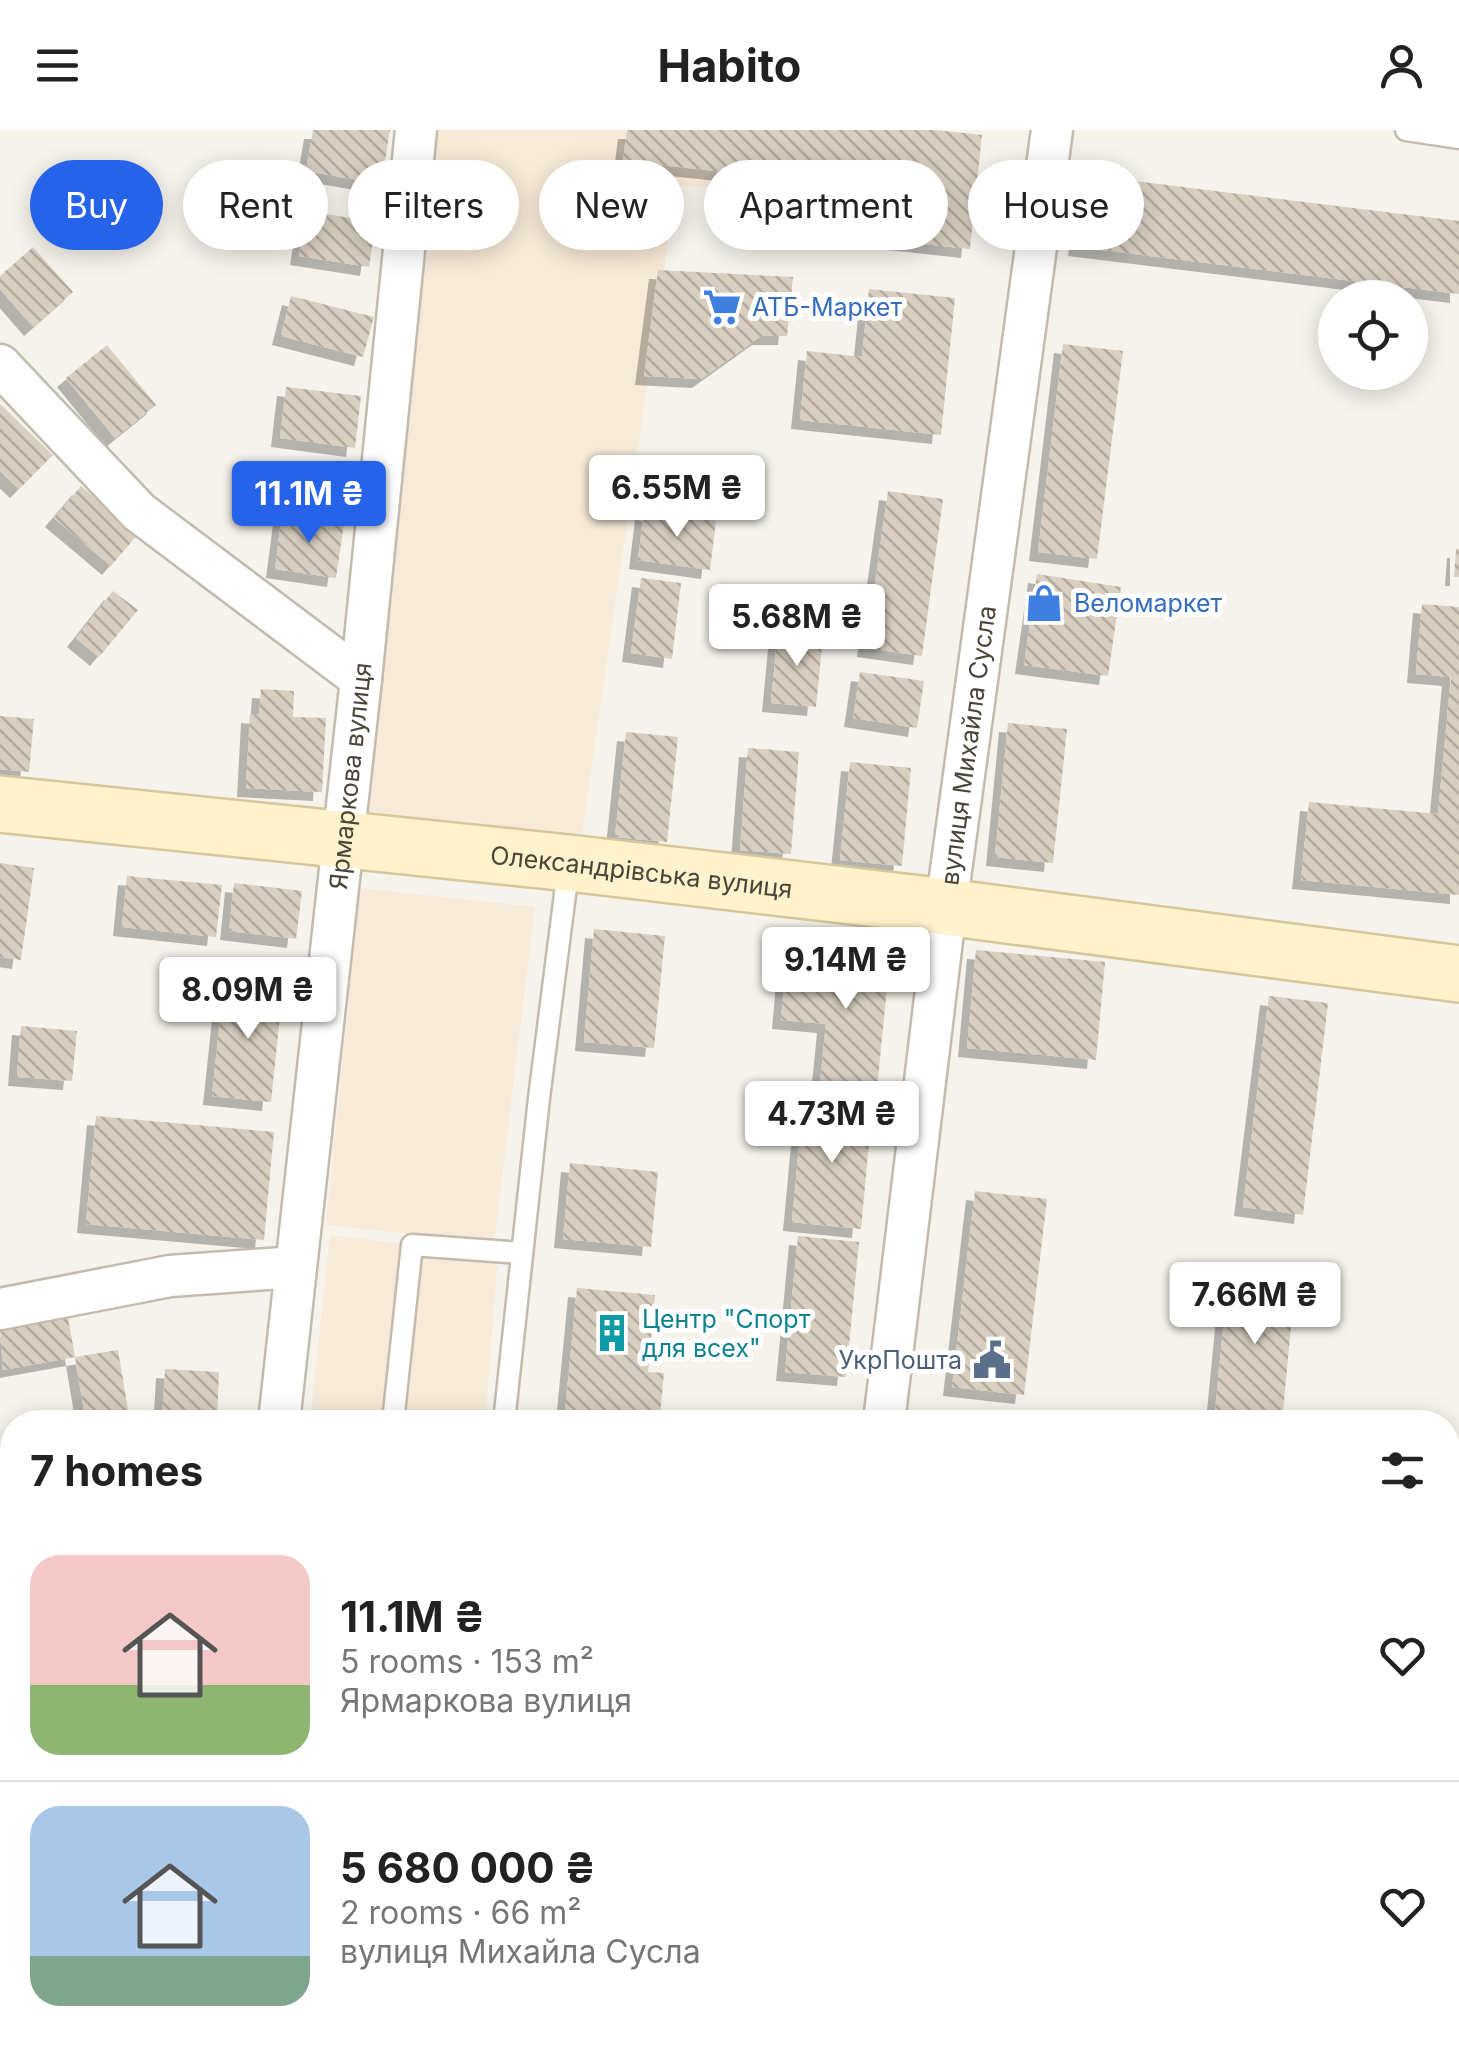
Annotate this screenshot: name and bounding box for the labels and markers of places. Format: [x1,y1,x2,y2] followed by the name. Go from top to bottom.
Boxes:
[701,286,743,328] supermarket icon: АТБ-Маркет
[752,292,902,322] place label: АТБ-Маркет
[585,455,769,540] pin: 6.55M ₴
[217,461,401,546] pin: 11.1M ₴
[1023,582,1065,624] shop icon: Веломаркет
[705,584,889,669] pin: 5.68M ₴
[1074,588,1222,618] place label: Веломаркет
[754,927,938,1012] pin: 9.14M ₴
[156,957,340,1042] pin: 8.09M ₴
[740,1081,924,1166] pin: 4.73M ₴
[1163,1262,1347,1347] pin: 7.66M ₴
[642,1304,811,1363] place label: Центр "Спорт для всех"
[591,1312,633,1354] building icon: Центр "Спорт для всех"
[971,1339,1013,1381] public building icon: УкрПошта
[839,1345,962,1375] place label: УкрПошта

